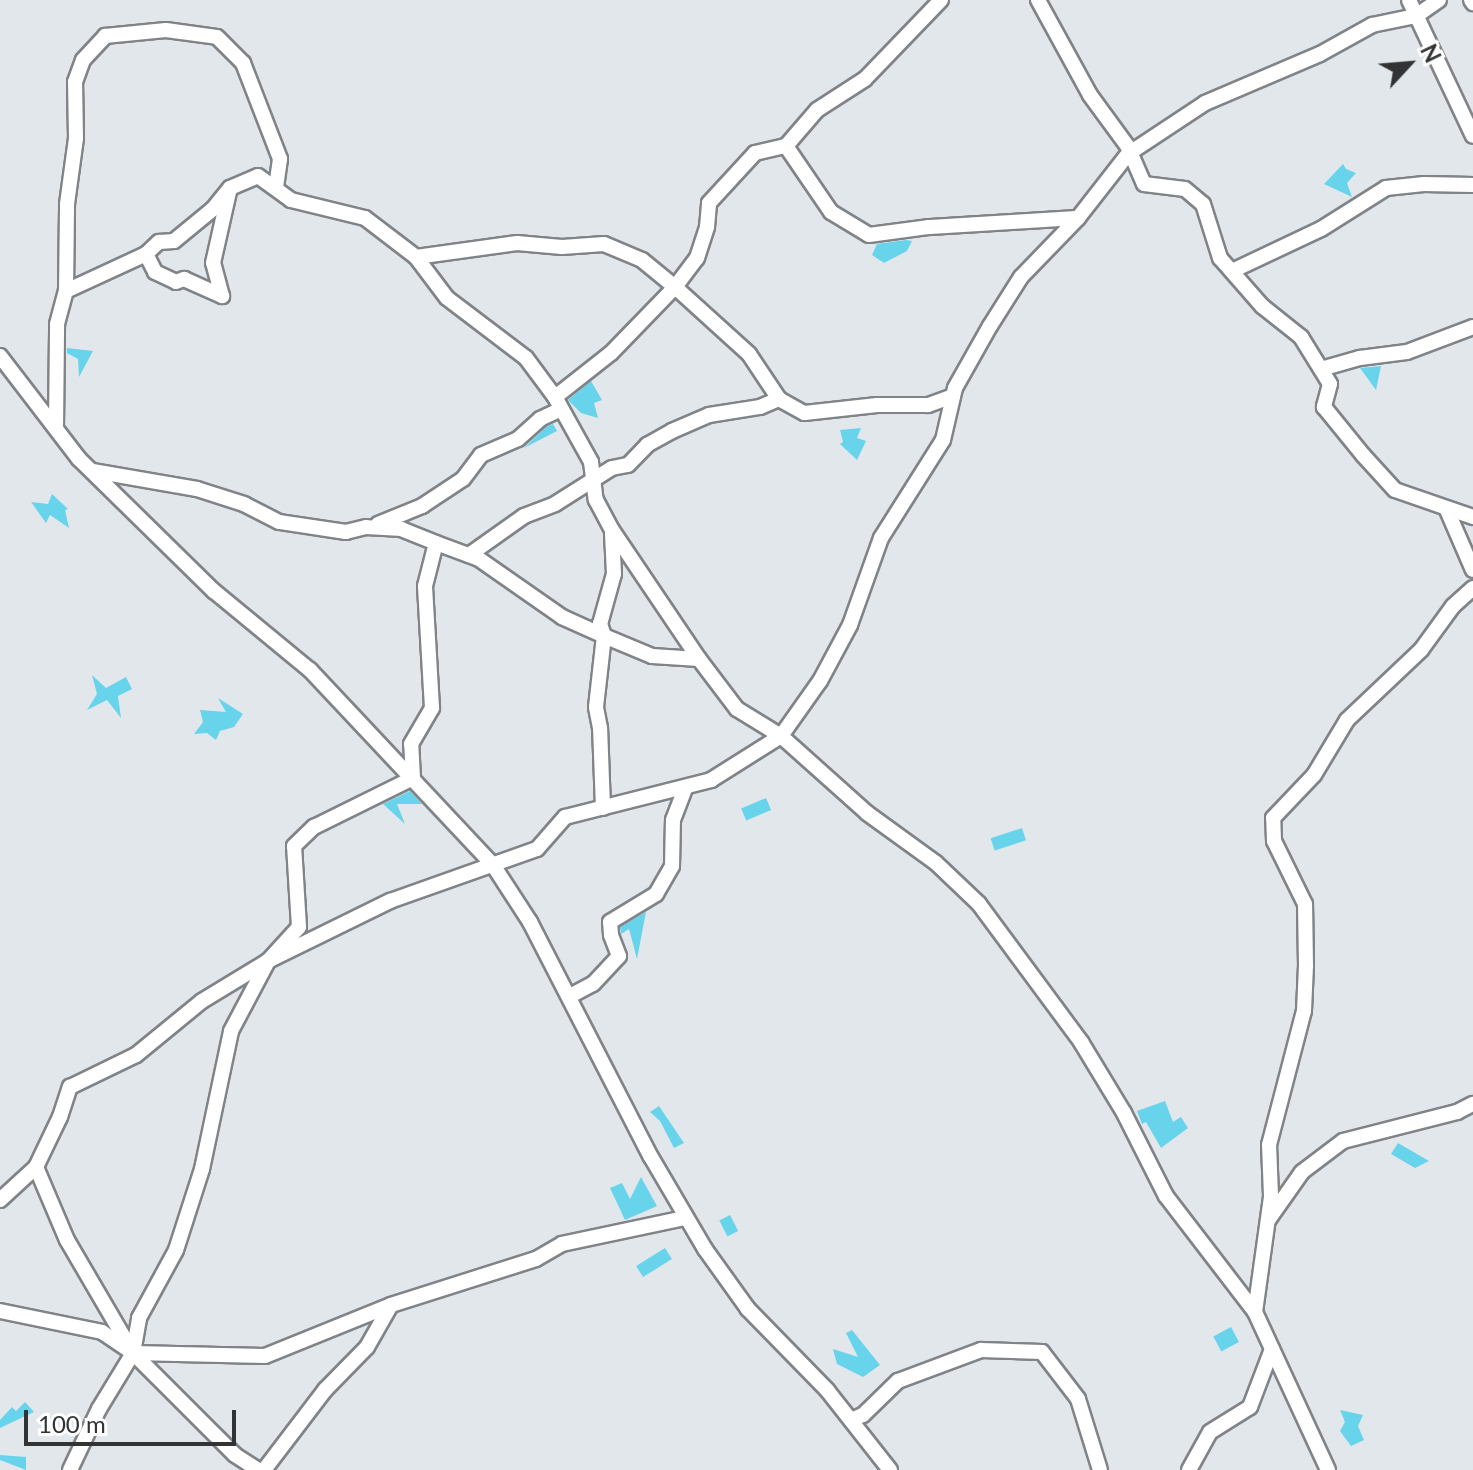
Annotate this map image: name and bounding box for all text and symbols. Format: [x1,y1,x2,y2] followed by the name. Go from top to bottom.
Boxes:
[1369,24,1449,104] north arrow
[1415,40,1447,67] text: N
[28,1394,240,1444] scale bar
[38,1409,106,1438] text: 100 m

